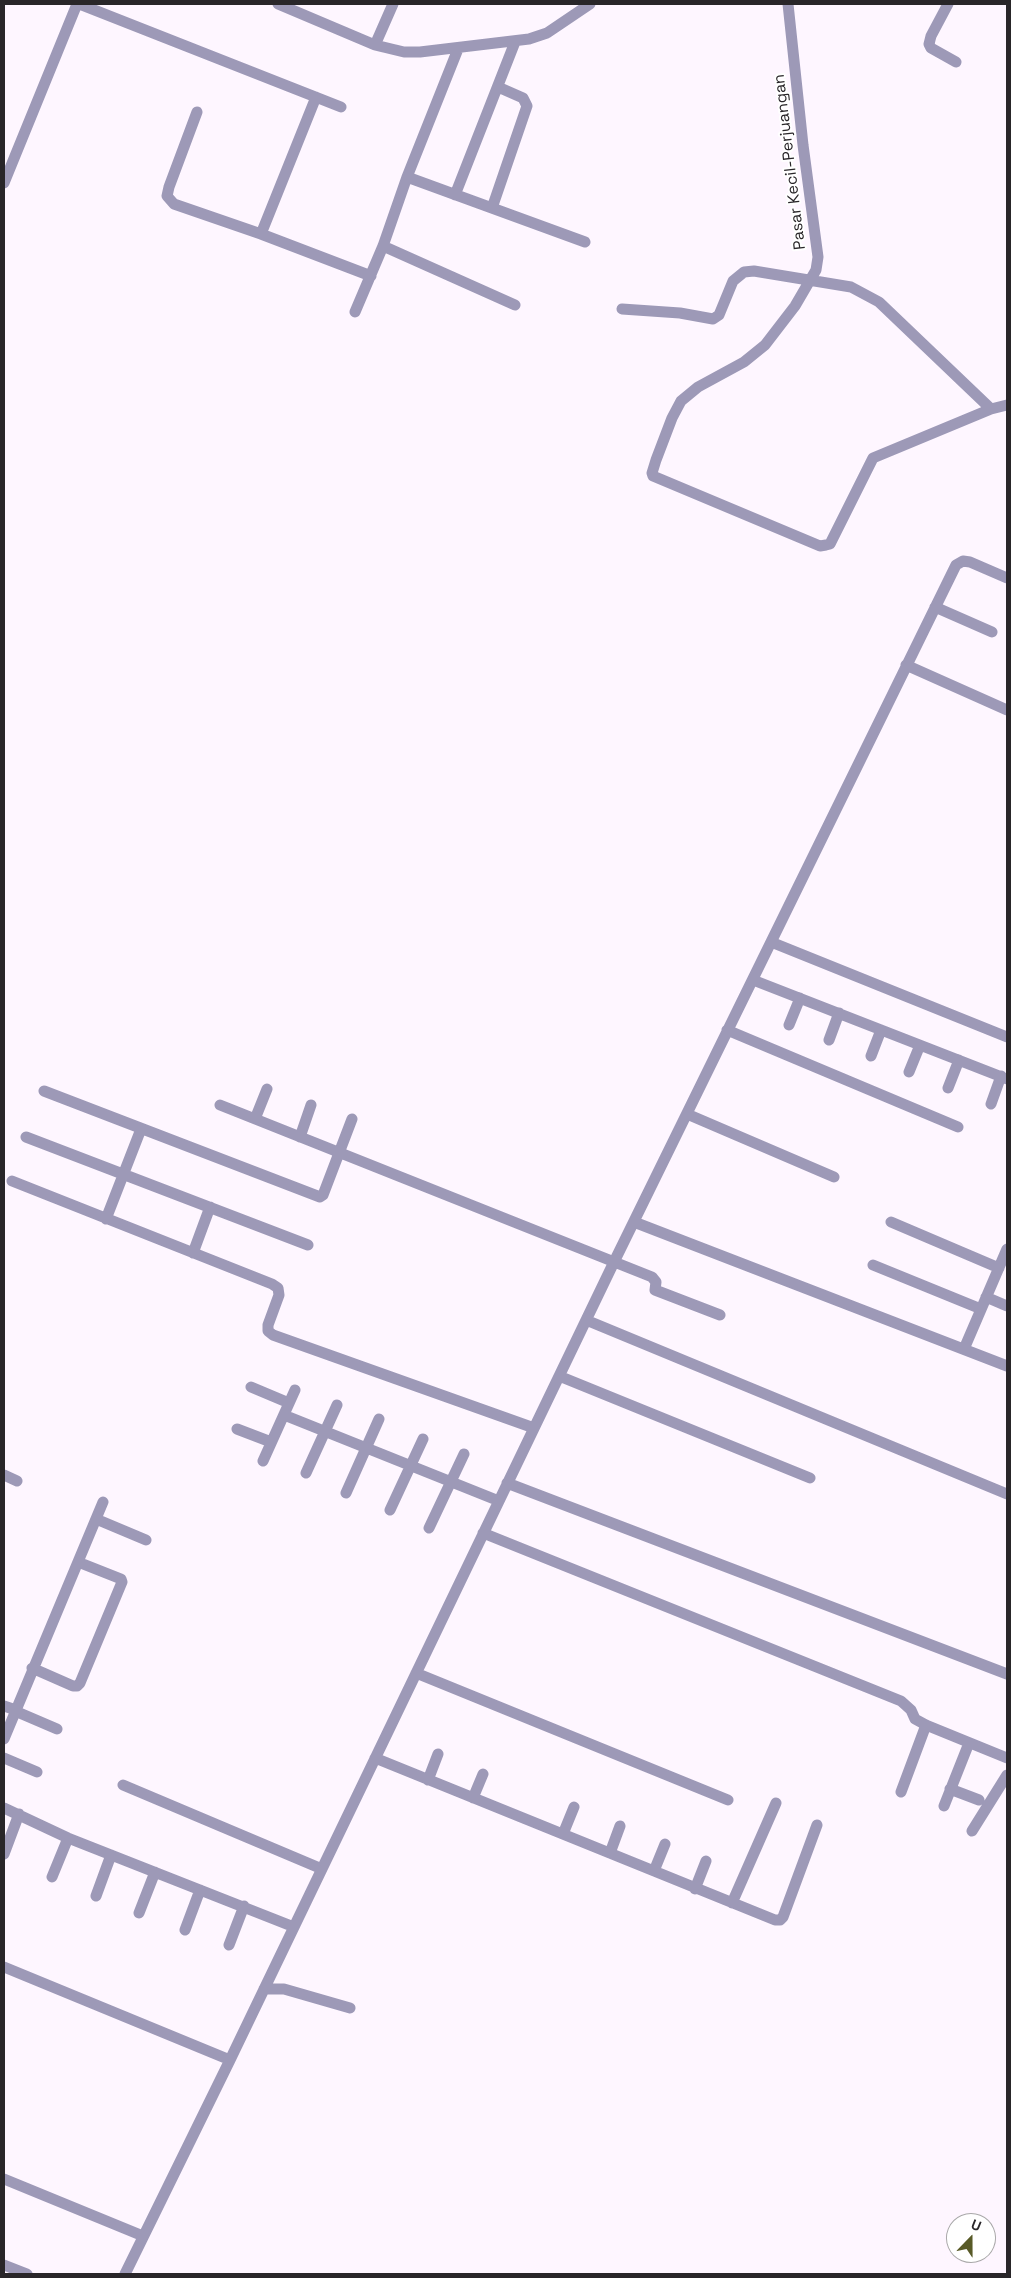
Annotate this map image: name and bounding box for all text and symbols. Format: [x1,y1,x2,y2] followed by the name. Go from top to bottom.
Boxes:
[770,73,810,251] street label: Pasar Kecil-Perjuangan
[946,2213,996,2263] north arrow
[968,2215,984,2235] text: U

